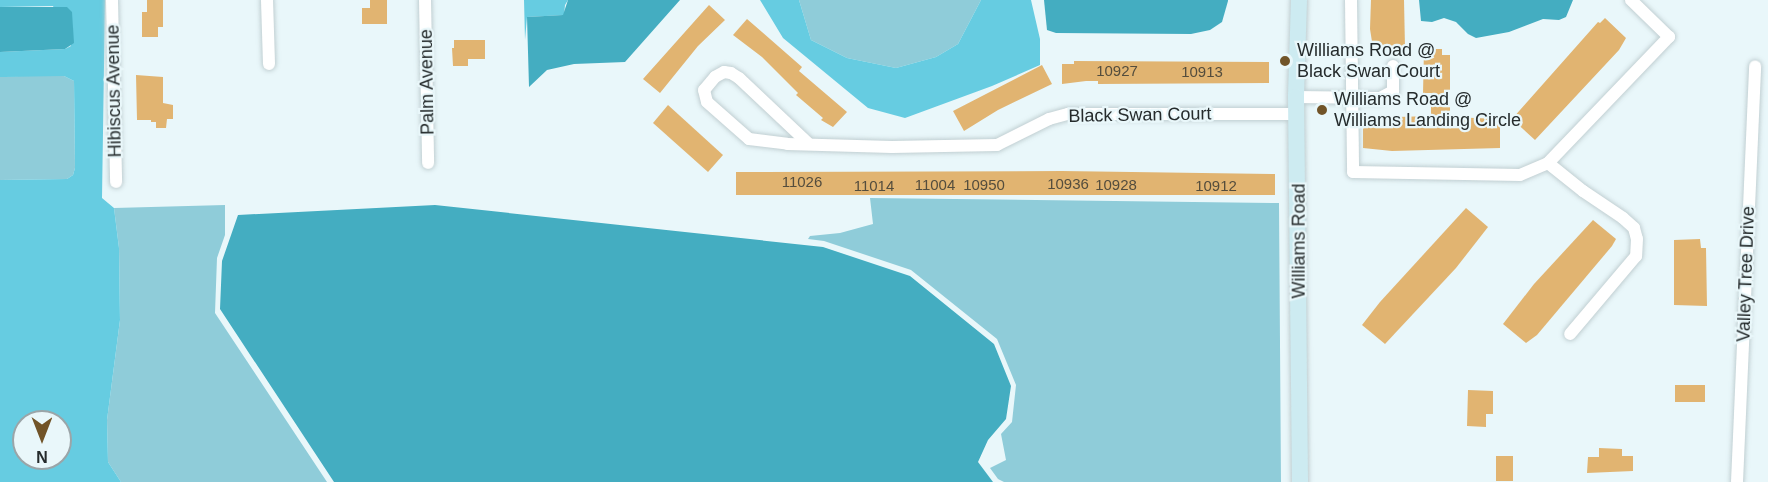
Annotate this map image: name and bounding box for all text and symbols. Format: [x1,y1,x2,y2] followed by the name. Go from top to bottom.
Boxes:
[102,24,126,158] street label: Hibiscus Avenue
[415,28,439,136] street label: Palm Avenue
[1297,40,1440,82] place label: Williams Road @ Black Swan Court
[1278,54,1292,68] marker: Williams Road @ Black Swan Court
[1096,62,1138,80] house number: 10927
[1181,63,1223,81] house number: 10913
[1334,89,1521,132] place label: Williams Road @ Williams Landing Circle
[1068,103,1212,127] street label: Black Swan Court
[1315,103,1329,117] marker: Williams Road @ Williams Landing Circle
[782,173,822,191] house number: 11026
[1047,175,1089,193] house number: 10936
[915,176,955,194] house number: 11004
[963,176,1005,194] house number: 10950
[1095,176,1137,194] house number: 10928
[854,177,894,195] house number: 11014
[1195,177,1237,195] house number: 10912
[1288,183,1310,299] street label: Williams Road
[1733,206,1759,342] street label: Valley Tree Drive
[12,410,72,470] north arrow
[36,448,48,465] text: N

